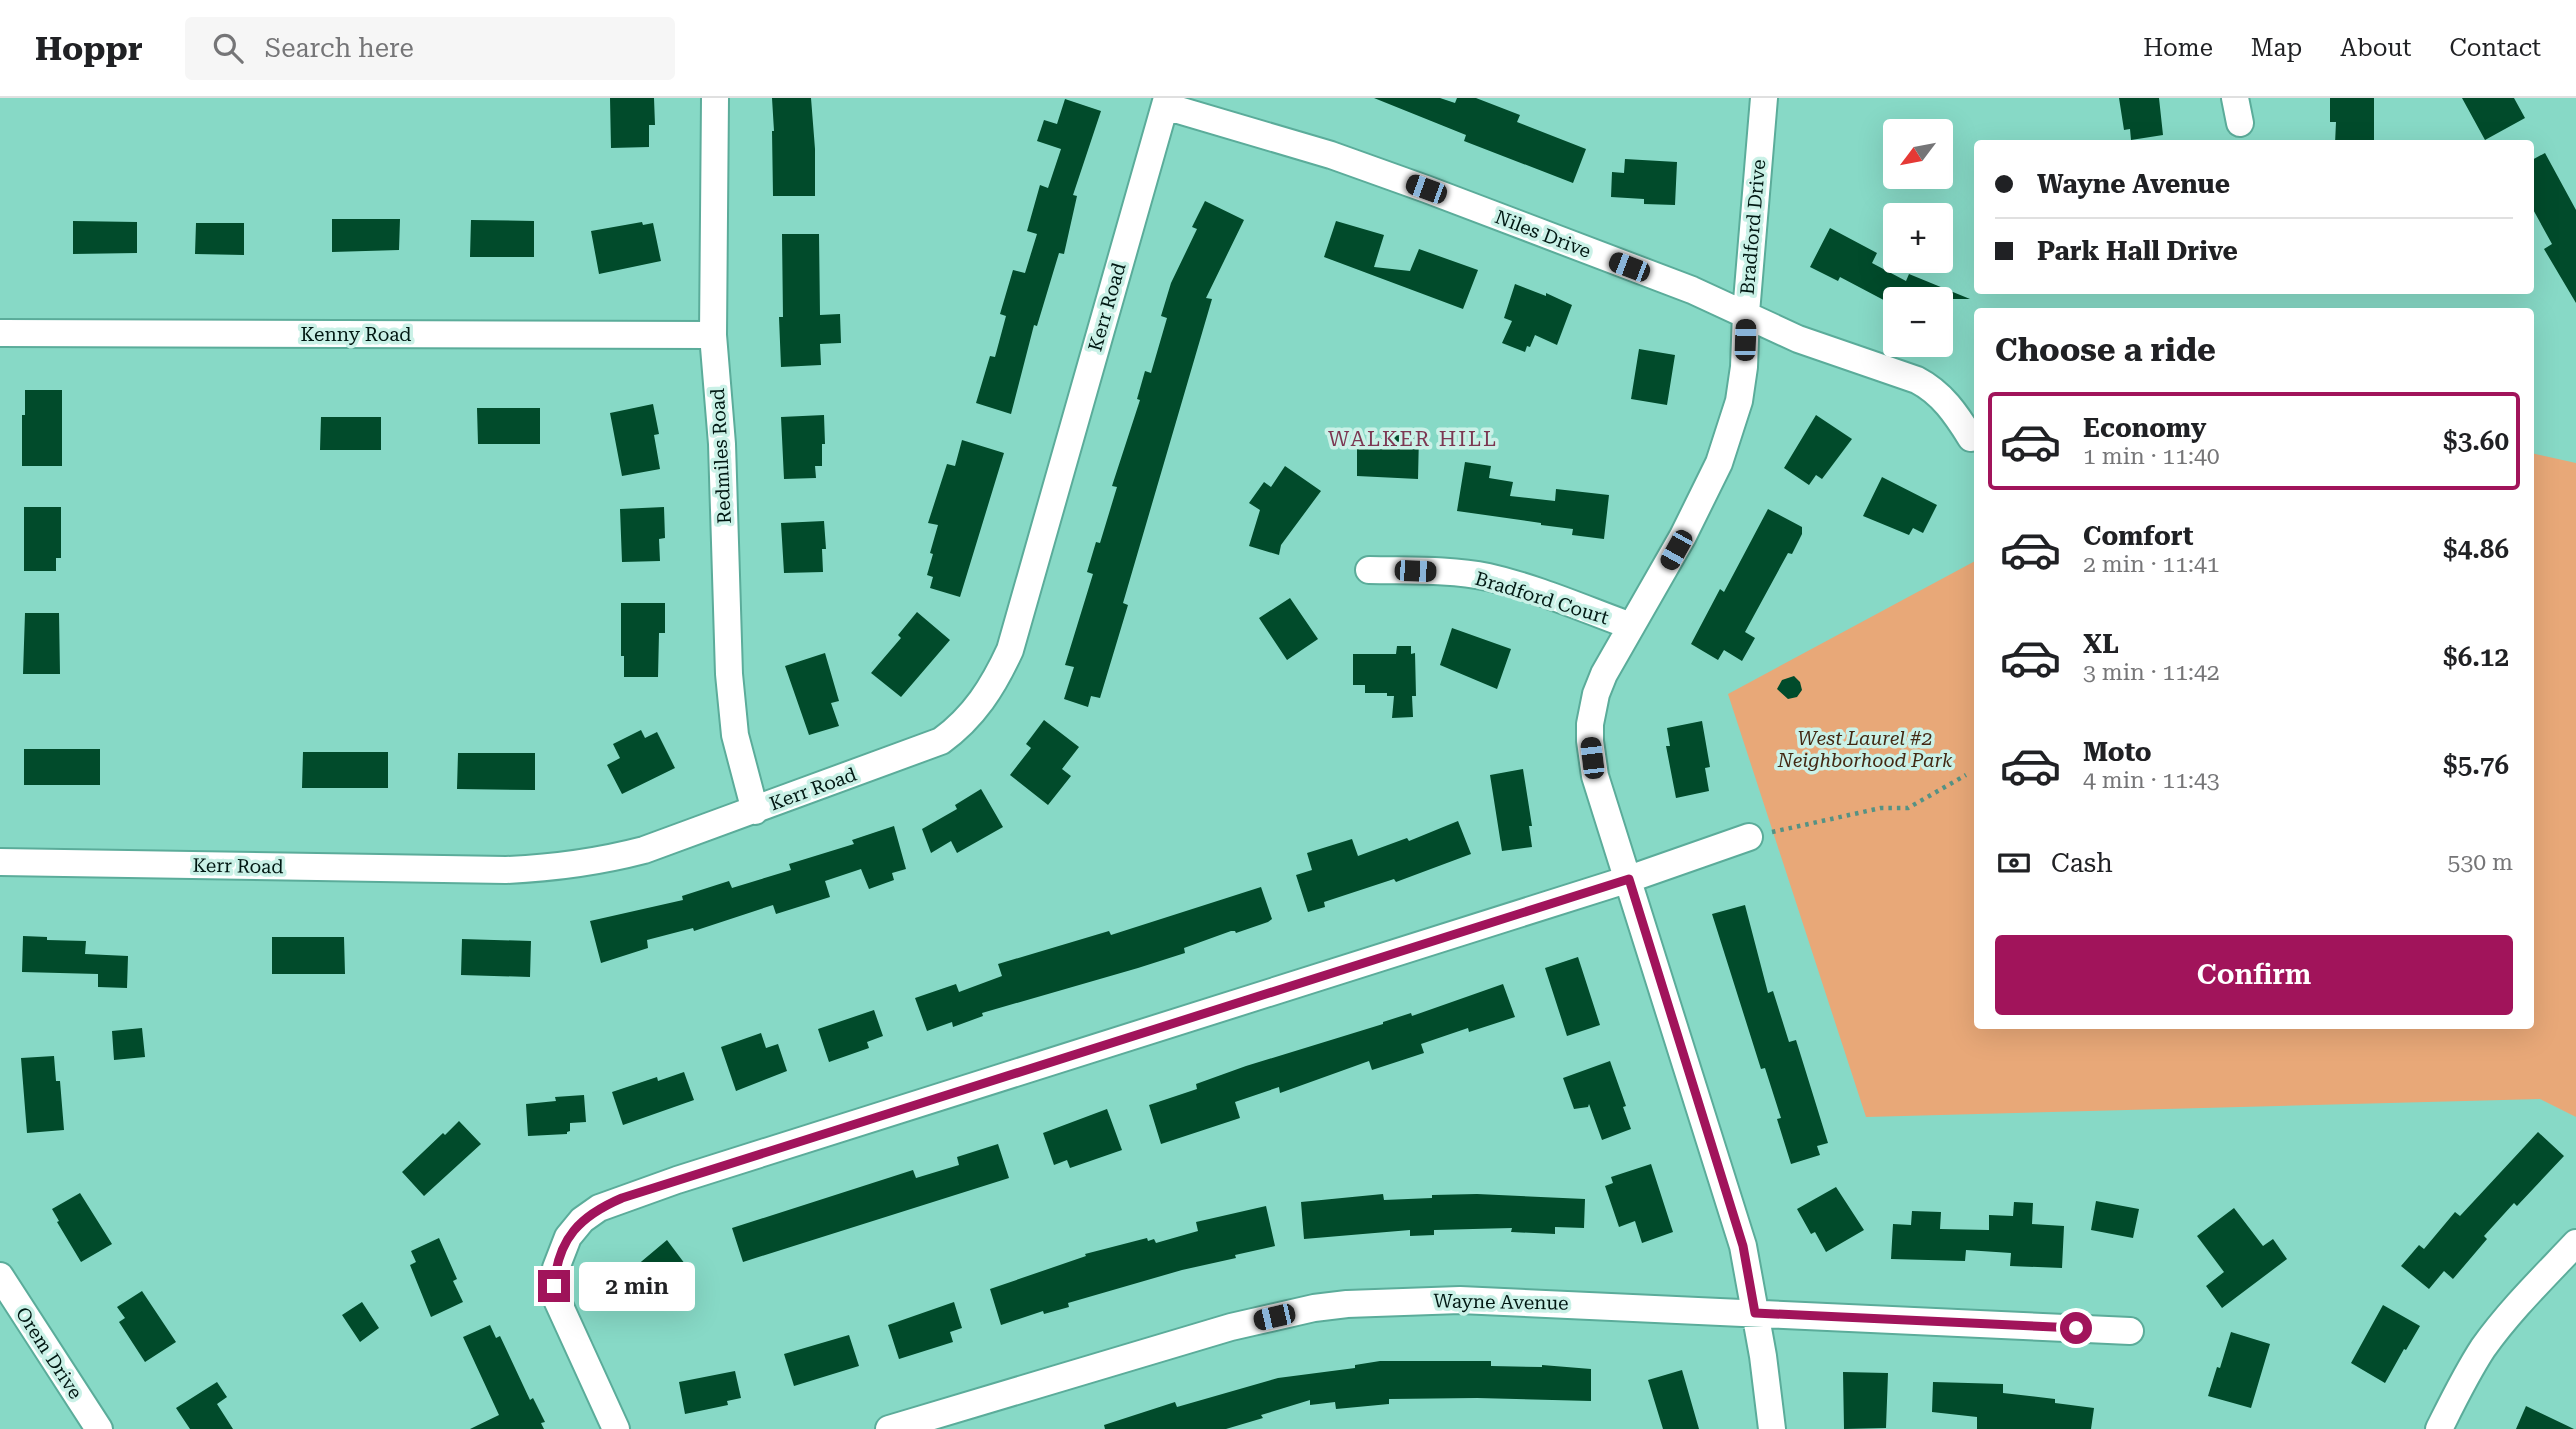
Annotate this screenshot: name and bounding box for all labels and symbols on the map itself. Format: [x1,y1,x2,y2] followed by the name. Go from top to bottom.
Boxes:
[1883,119,1953,189] north arrow
[1736,158,1770,296] street label: Bradford Drive
[1403,172,1450,206] car
[1492,205,1594,263] street label: Niles Drive
[1606,250,1653,284] car
[1083,260,1131,354] street label: Kerr Road
[1734,319,1757,361] car
[301,323,411,346] street label: Kenny Road
[706,388,736,524] street label: Redmiles Road
[1328,427,1498,451] district label: WALKER HILL
[1657,527,1696,573] car
[1394,560,1437,582] car
[1472,567,1612,629] street label: Bradford Court
[1777,727,1953,772] park label: West Laurel #2 Neighborhood Park
[1580,736,1605,780] car
[766,763,860,815] street label: Kerr Road
[192,854,284,878] street label: Kerr Road
[578,1262,694,1310] callout: 2 min
[538,1270,570,1302] route end
[1433,1289,1569,1315] street label: Wayne Avenue
[1252,1302,1297,1332] car
[11,1303,87,1403] street label: Orem Drive
[2060,1312,2092,1344] route start

